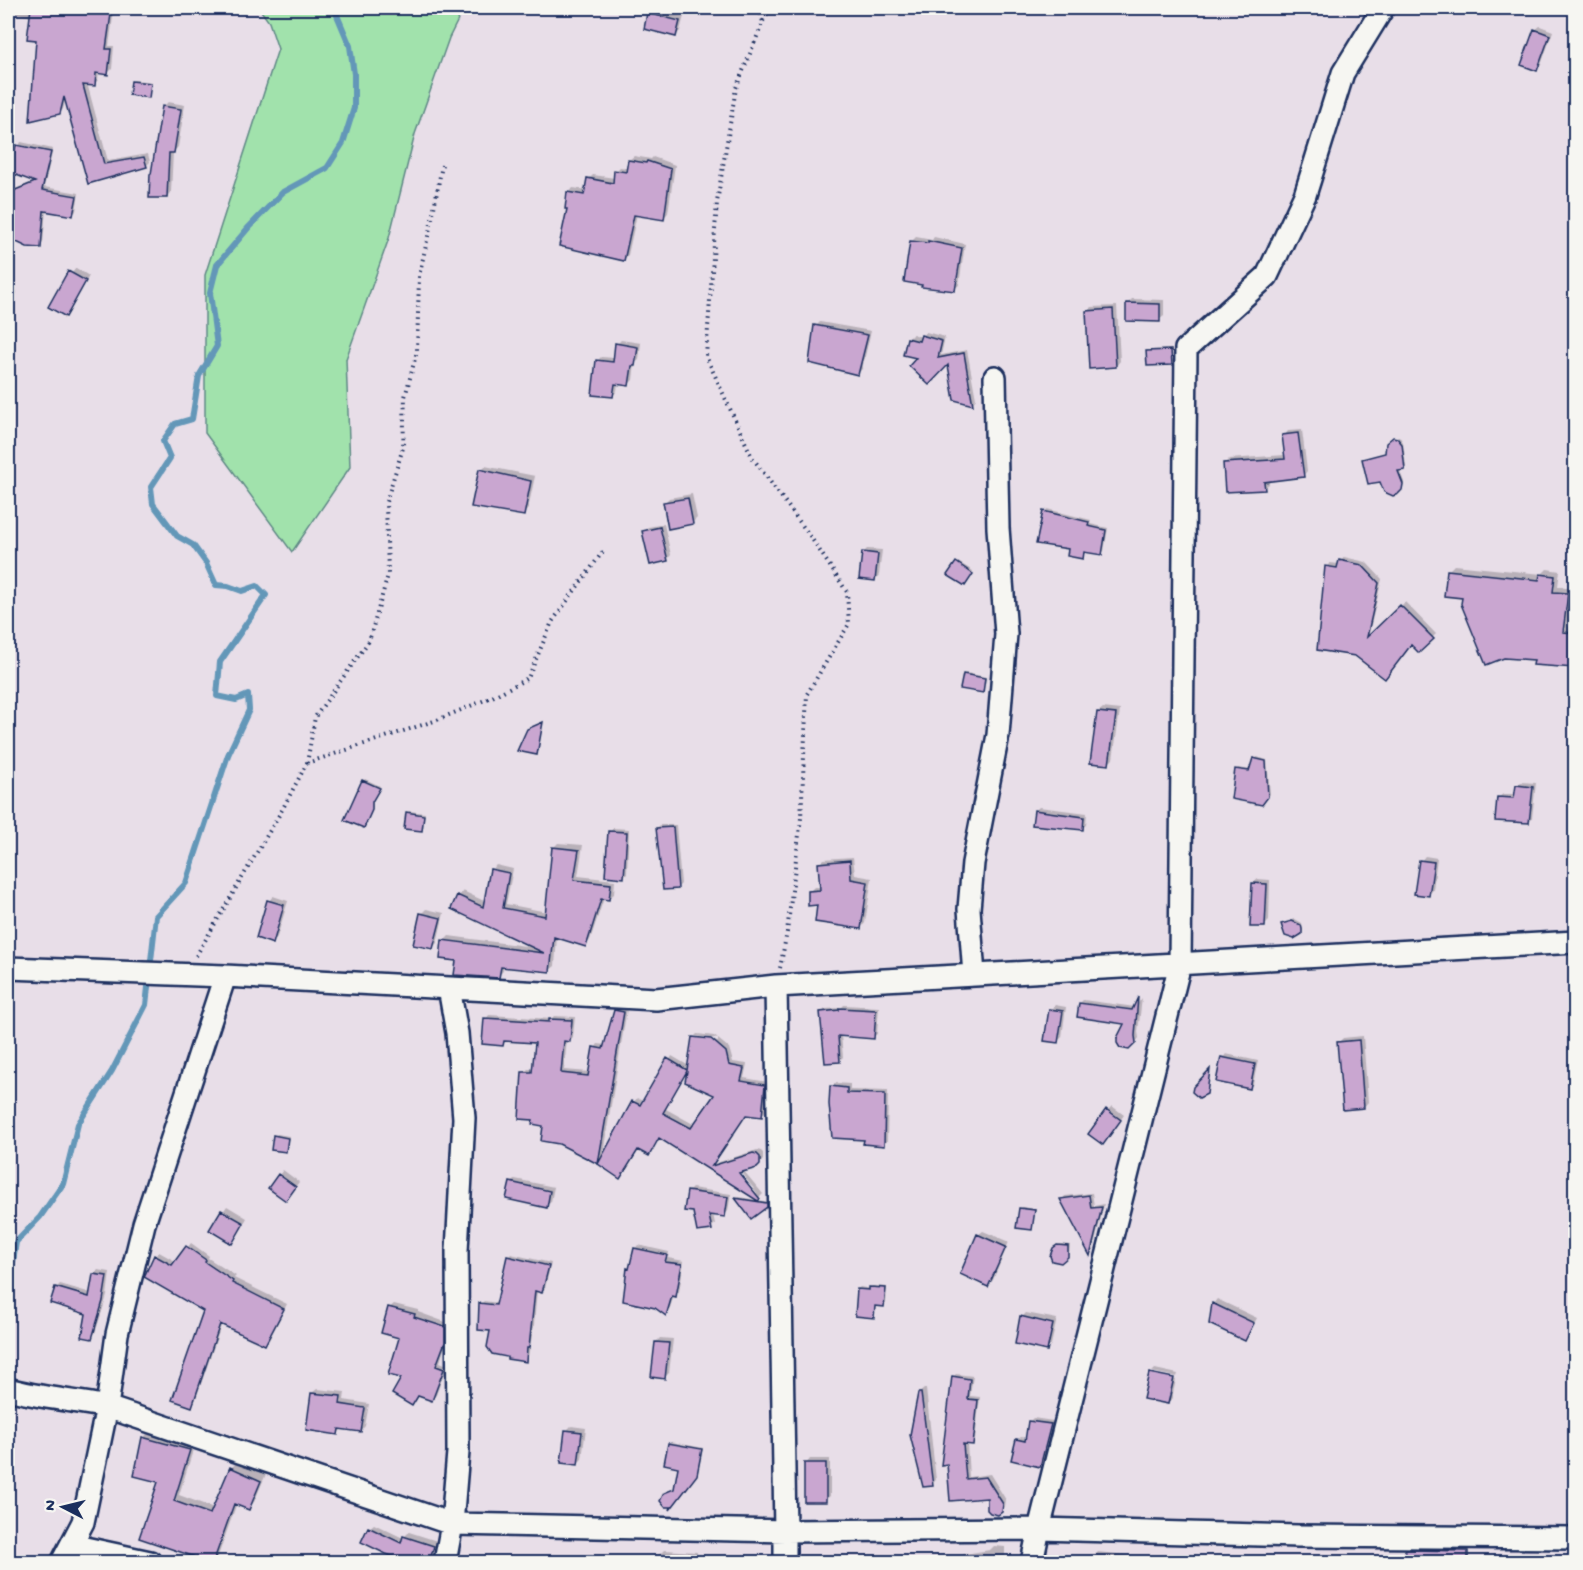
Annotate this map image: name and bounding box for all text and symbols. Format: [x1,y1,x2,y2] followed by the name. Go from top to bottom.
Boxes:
[33,1477,93,1537] north arrow
[42,1499,62,1512] text: N

